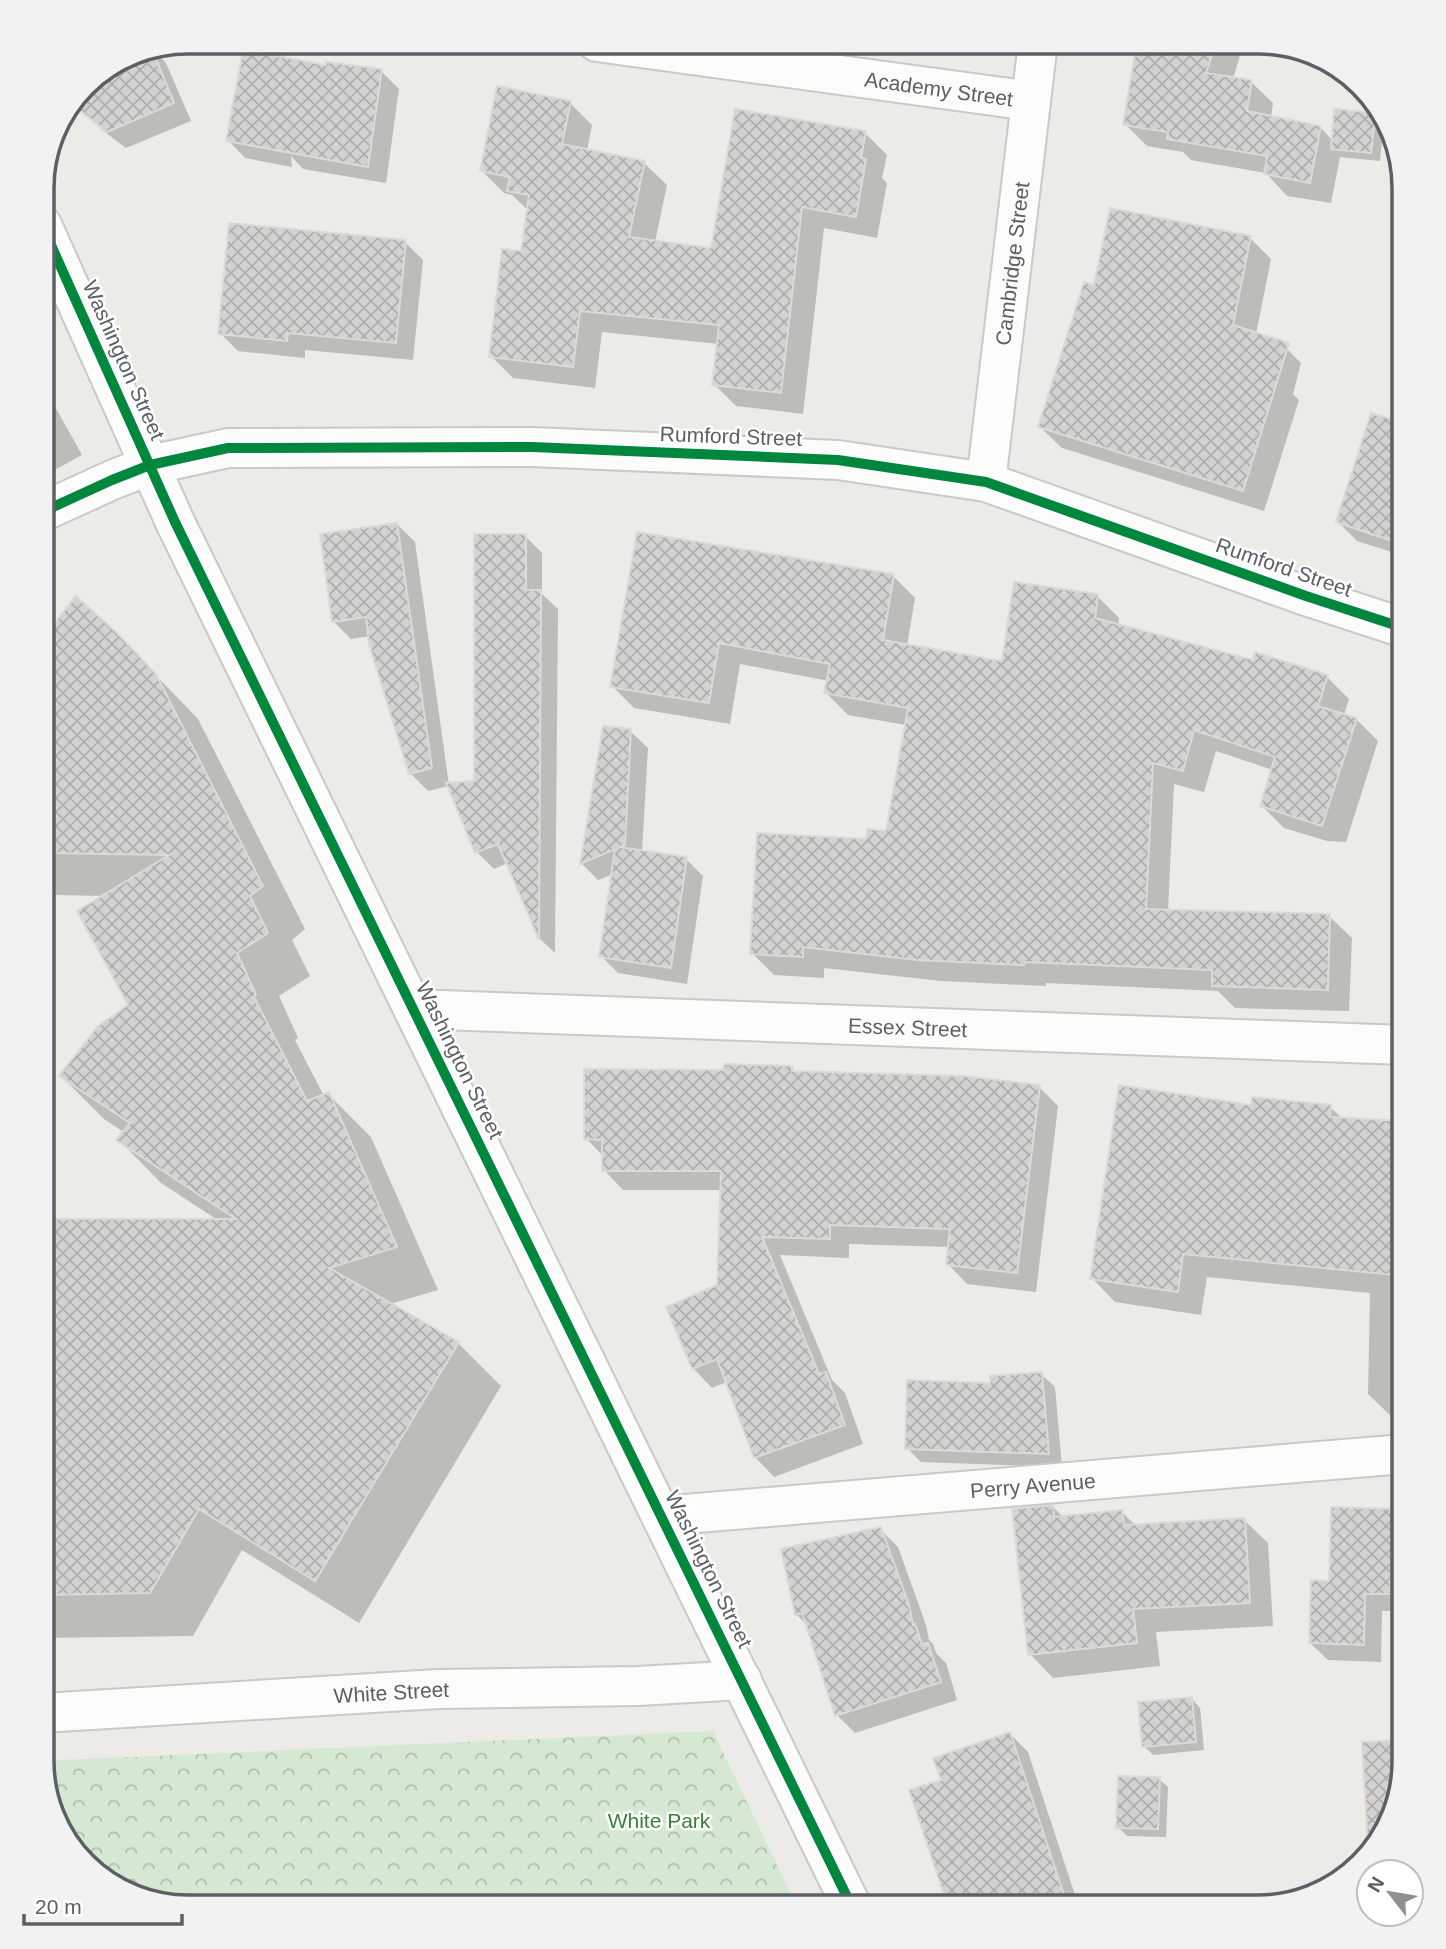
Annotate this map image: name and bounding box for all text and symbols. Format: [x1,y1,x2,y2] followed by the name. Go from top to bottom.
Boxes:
[863,67,1015,110] street label: Academy Street
[991,180,1033,347] street label: Cambridge Street
[79,277,170,443] street label: Washington Street
[659,422,803,450] street label: Rumford Street
[1213,533,1355,601] street label: Rumford Street
[412,978,508,1142] street label: Washington Street
[848,1013,968,1041] street label: Essex Street
[969,1468,1096,1502] street label: Perry Avenue
[661,1487,757,1651] street label: Washington Street
[333,1677,449,1707] street label: White Street
[608,1809,711,1832] park label: White Park
[1355,1858,1425,1928] north arrow
[1363,1873,1388,1896] text: N
[24,1882,182,1926] scale bar
[35,1895,82,1918] text: 20 m

